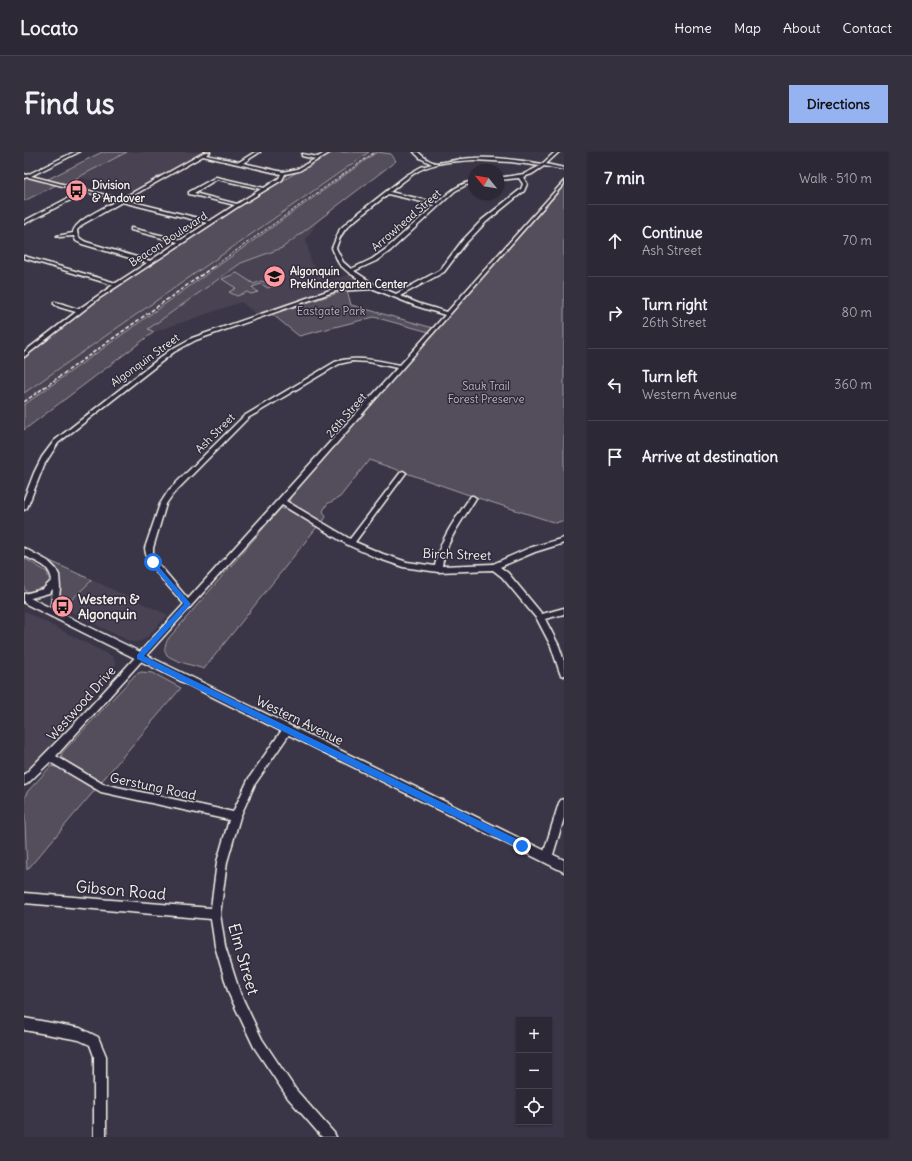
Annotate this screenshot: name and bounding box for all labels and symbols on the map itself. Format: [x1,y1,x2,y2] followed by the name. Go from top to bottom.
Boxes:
[468,164,504,200] north arrow
[64,178,90,204] bus stop icon: Division & Andover
[92,178,145,205] place label: Division & Andover
[368,186,444,254] street label: Arrowhead Street
[126,208,210,270] street label: Beacon Boulevard
[261,264,287,290] school or university icon: Algonquin PreKindergarten Center
[290,264,408,292] place label: Algonquin PreKindergarten Center
[297,304,366,318] park label: Eastgate Park
[108,330,182,390] street label: Algonquin Street
[448,379,524,406] park label: Sauk Trail Forest Preserve
[323,390,369,440] street label: 26th Street
[192,410,238,456] street label: Ash Street
[422,545,492,564] street label: Birch Street
[144,553,162,571] route start
[78,591,139,623] place label: Western & Algonquin
[49,593,75,619] bus stop icon: Western & Algonquin
[43,662,119,744] street label: Westwood Drive
[253,692,346,749] street label: Western Avenue
[108,769,198,804] street label: Gerstung Road
[513,837,531,855] route end
[75,876,167,904] street label: Gibson Road
[224,921,264,998] street label: Elm Street

